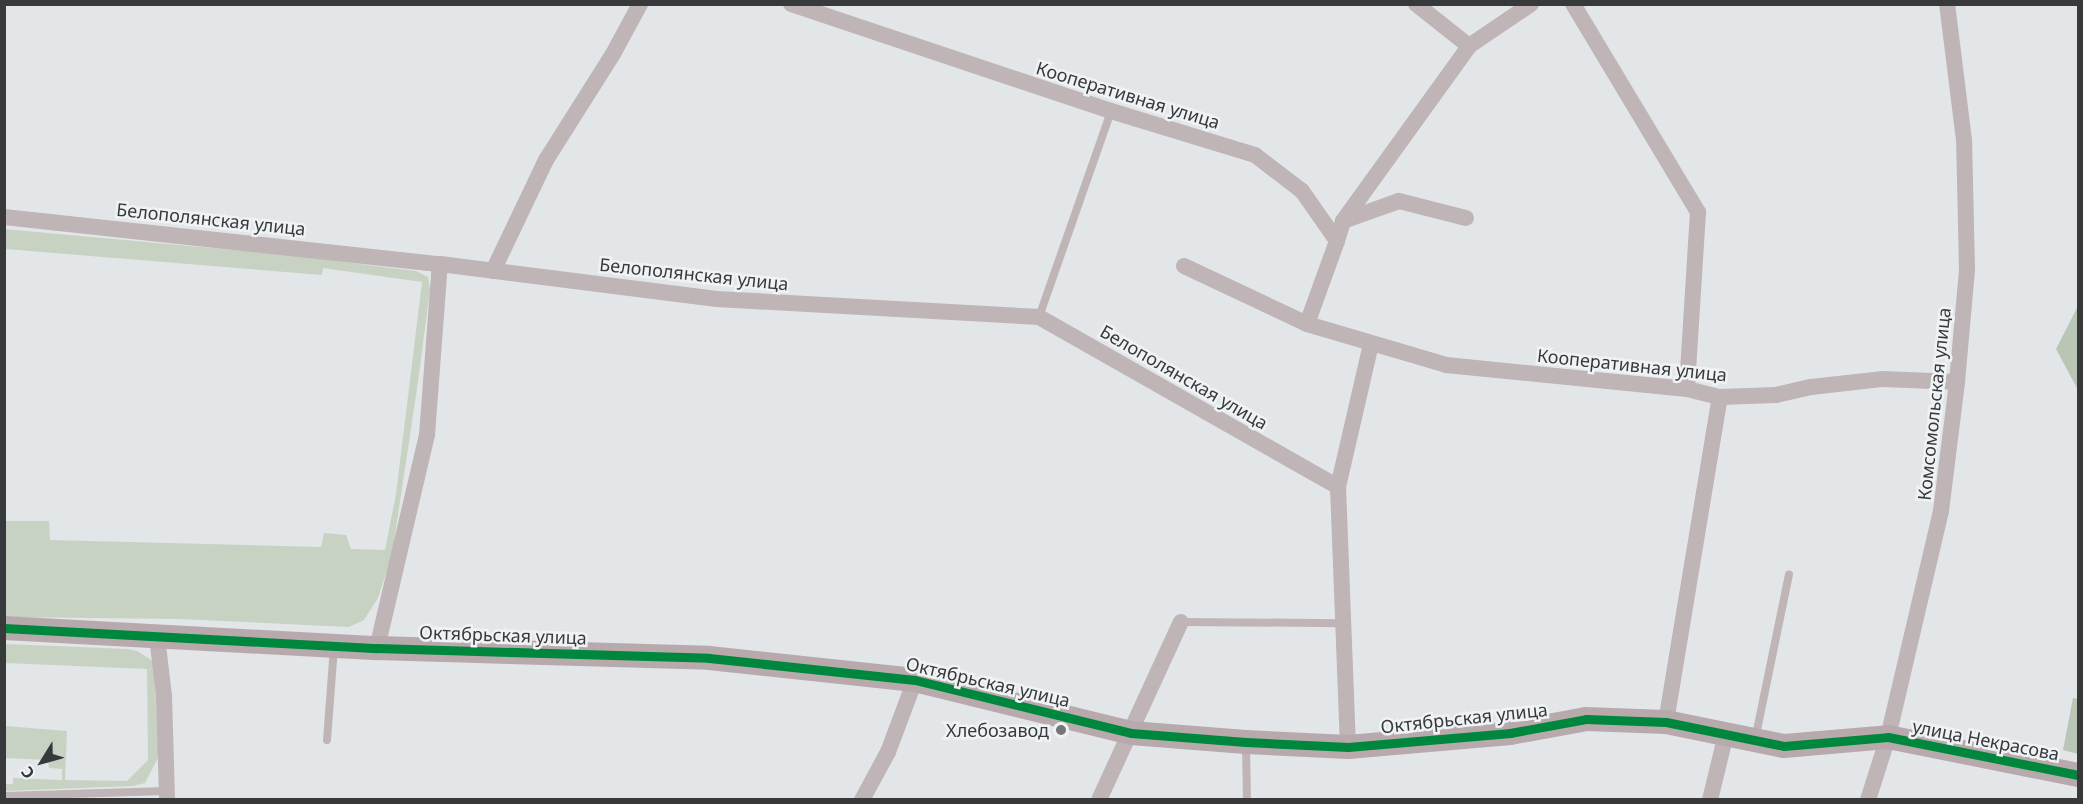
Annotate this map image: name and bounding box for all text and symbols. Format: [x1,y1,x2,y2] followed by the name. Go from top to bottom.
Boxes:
[1034,57,1222,133] street label: Кооперативная улица
[115,198,307,240] street label: Белополянская улица
[598,253,790,295] street label: Белополянская улица
[1913,306,1955,502] street label: Комсомольская улица
[1096,320,1272,434] street label: Белополянская улица
[1536,344,1728,386] street label: Кооперативная улица
[419,621,587,649] street label: Октябрьская улица
[904,653,1072,711] street label: Октябрьская улица
[1379,698,1549,738] street label: Октябрьская улица
[1911,715,2061,765] street label: улица Некрасова
[946,719,1049,741] place label: Хлебозавод
[1054,723,1068,737] marker: Хлебозавод
[12,732,72,792] north arrow
[16,762,40,784] text: С

